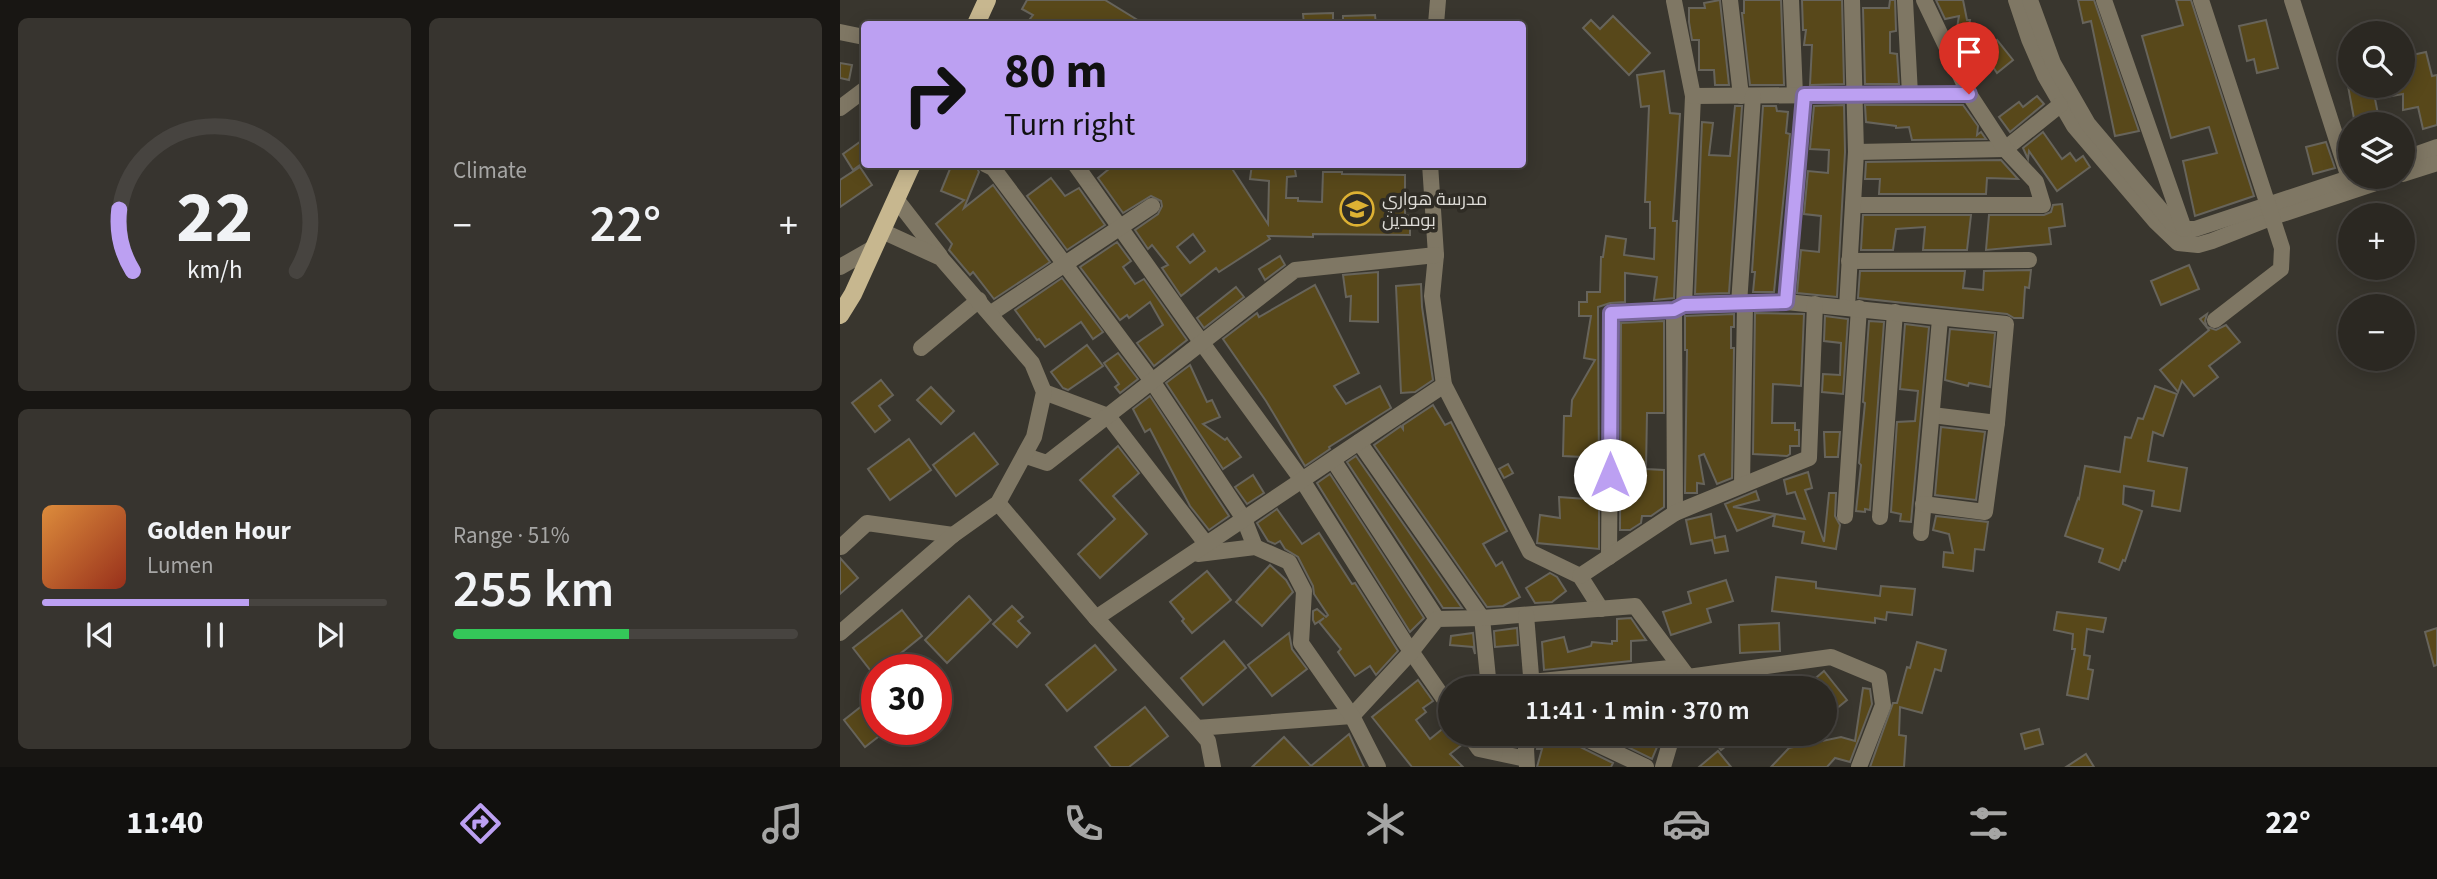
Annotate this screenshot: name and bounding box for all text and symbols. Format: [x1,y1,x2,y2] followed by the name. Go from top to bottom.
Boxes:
[2338,21,2415,371] map controls
[2338,21,2415,98] button: search
[1939,22,1999,94] pin
[1950,33,1988,71] icon: arrive
[1004,37,1108,107] text: 80 m
[889,49,980,140] icon: right
[1004,102,1135,148] text: Turn right
[2338,112,2415,189] button: layers
[453,154,527,187] text: Climate
[176,166,253,270] text: 22
[1382,187,1487,233] place label: مدرسة هواري بومدين
[590,188,661,262] text: 22°
[1338,190,1376,228] school or university icon: مدرسة هواري بومدين
[453,199,472,253] text: −
[779,199,798,253] text: +
[2338,203,2415,280] button: +
[187,251,242,287] text: km/h
[2338,294,2415,371] button: −
[1573,438,1647,512] position arrow
[147,512,291,549] text: Golden Hour
[453,519,570,552] text: Range · 51%
[147,549,214,582] text: Lumen
[453,553,614,627] text: 255 km
[81,616,119,654] icon: previous
[196,616,234,654] icon: pause
[311,616,349,654] icon: next
[861,654,952,745] speed limit sign: 30
[1525,692,1750,729] text: 11:41 · 1 min · 370 m
[456,799,505,848] icon: directions
[758,799,807,848] icon: music
[1059,799,1108,848] icon: phone
[1361,799,1410,848] icon: climate
[1662,799,1711,848] icon: car
[1964,799,2013,848] icon: filters
[126,800,203,846] text: 11:40
[2265,800,2311,846] text: 22°

